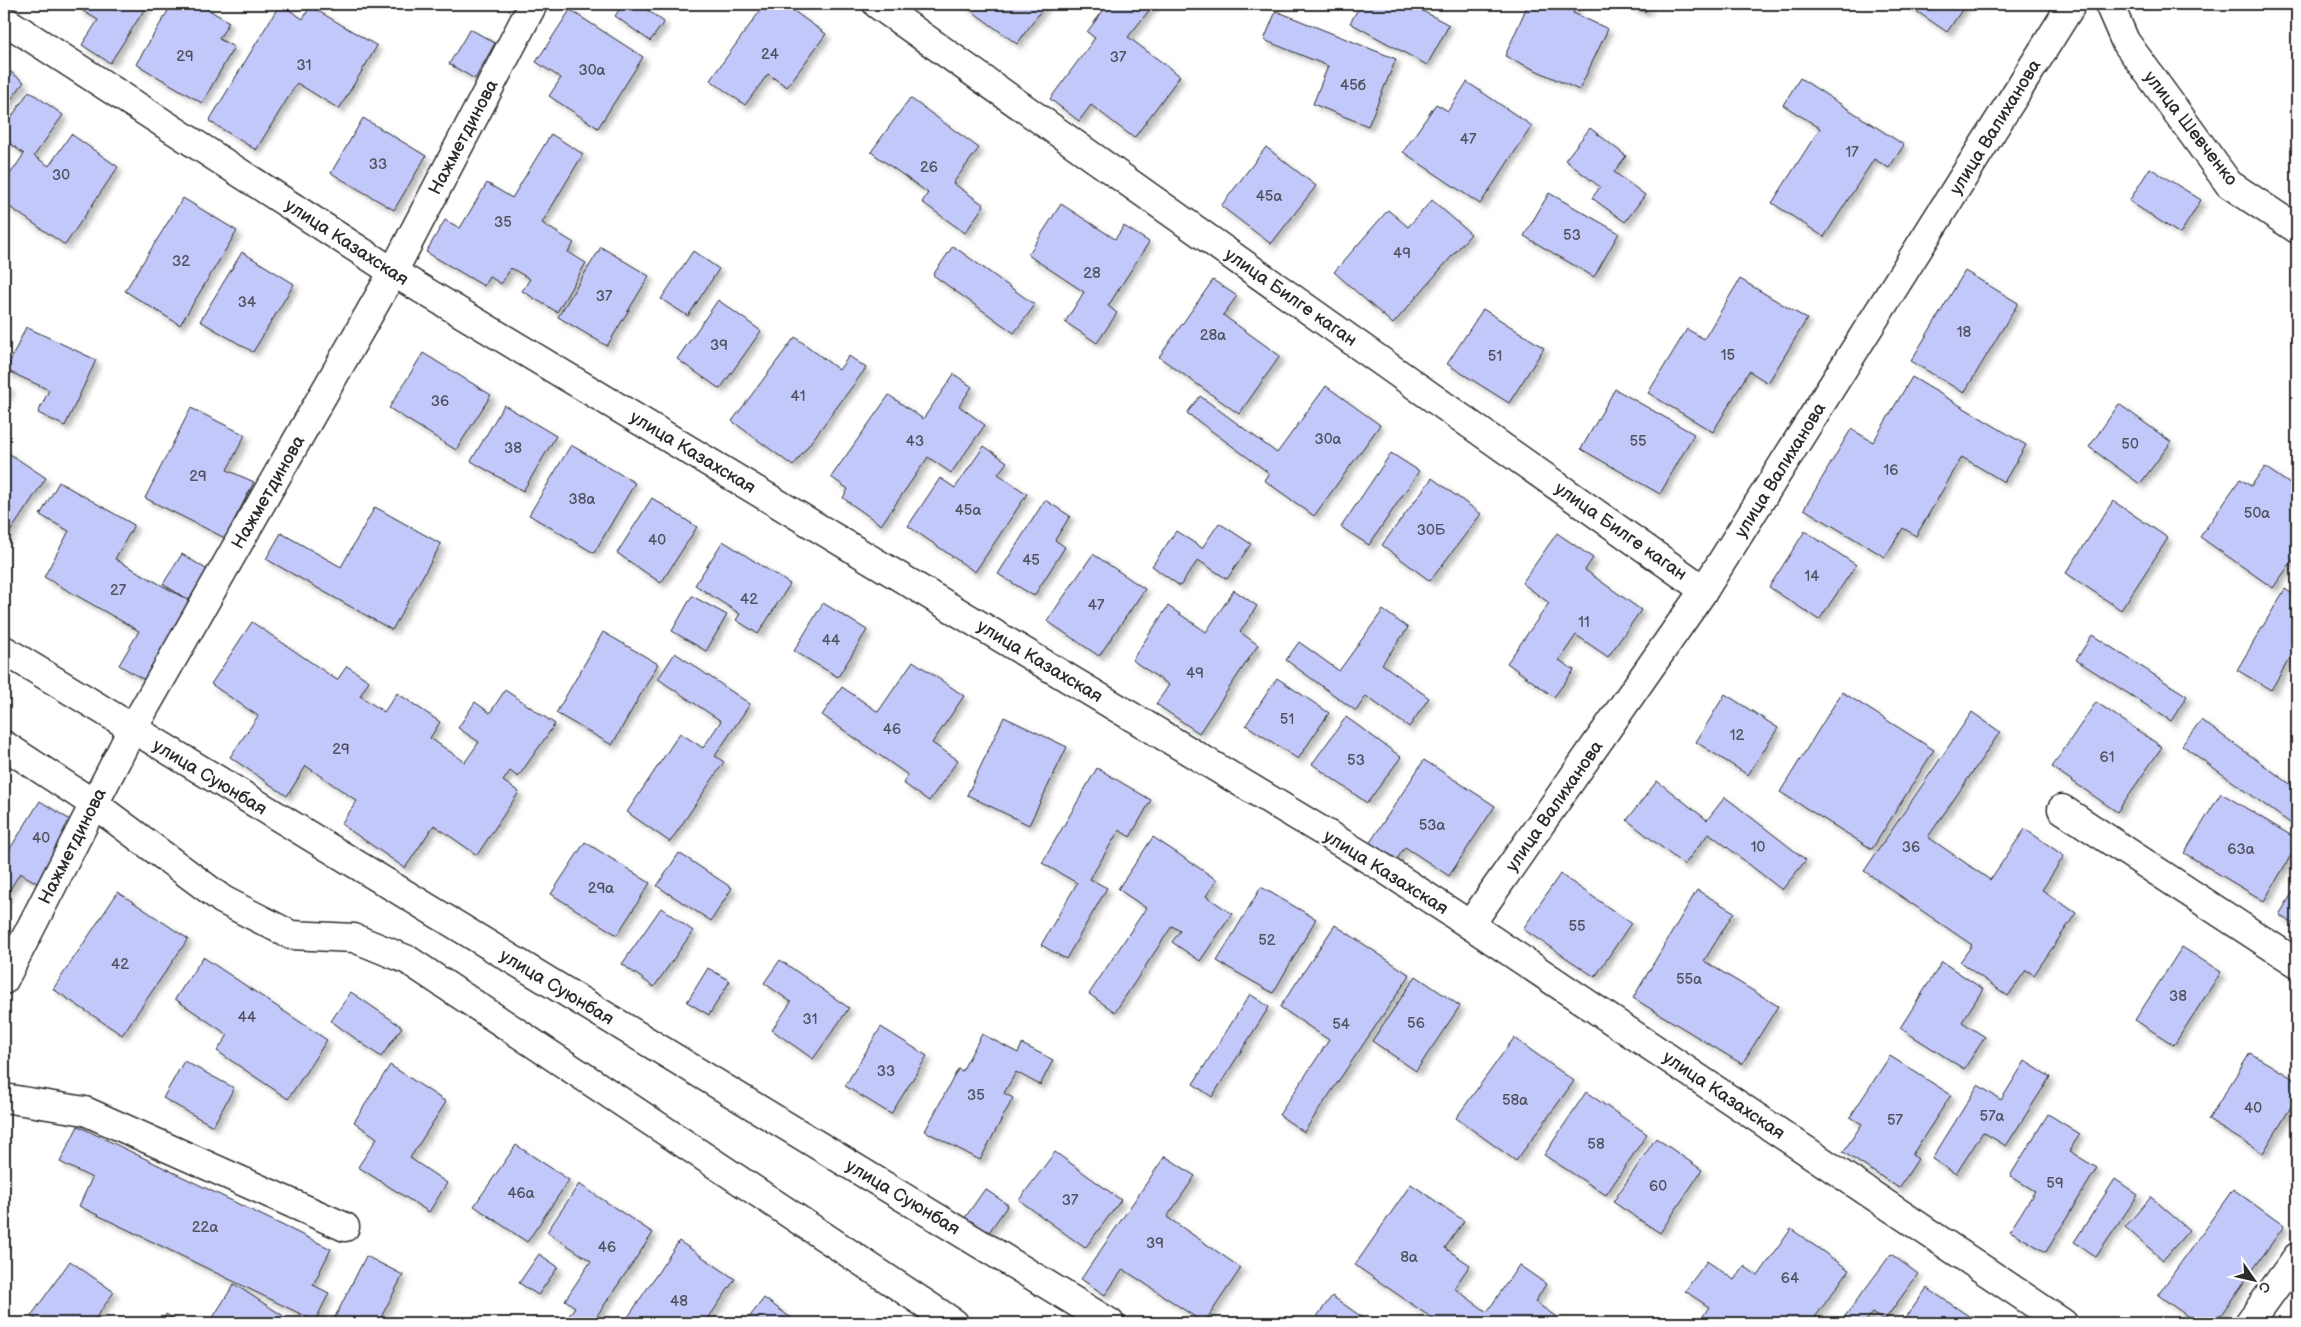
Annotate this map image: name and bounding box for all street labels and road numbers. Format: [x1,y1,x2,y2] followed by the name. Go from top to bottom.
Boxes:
[1945,56,2046,199] street label: улица Валиханова
[2139,67,2242,190] street label: улица Шевченко
[424,76,503,198] street label: Нажметдинова
[281,195,412,290] street label: улица Казахская
[1221,244,1361,351] street label: улица Билге каган
[1730,399,1831,542] street label: улица Валиханова
[626,407,759,498] street label: улица Казахская
[227,432,310,553] street label: Нажметдинова
[1551,478,1691,585] street label: улица Билге каган
[973,616,1106,707] street label: улица Казахская
[149,735,271,820] street label: улица Суюнбая
[1501,736,1608,876] street label: улица Валиханова
[34,784,111,908] street label: Нажметдинова
[1320,826,1452,919] street label: улица Казахская
[496,945,618,1030] street label: улица Суюнбая
[1659,1047,1789,1144] street label: улица Казахская
[842,1155,964,1240] street label: улица Суюнбая

